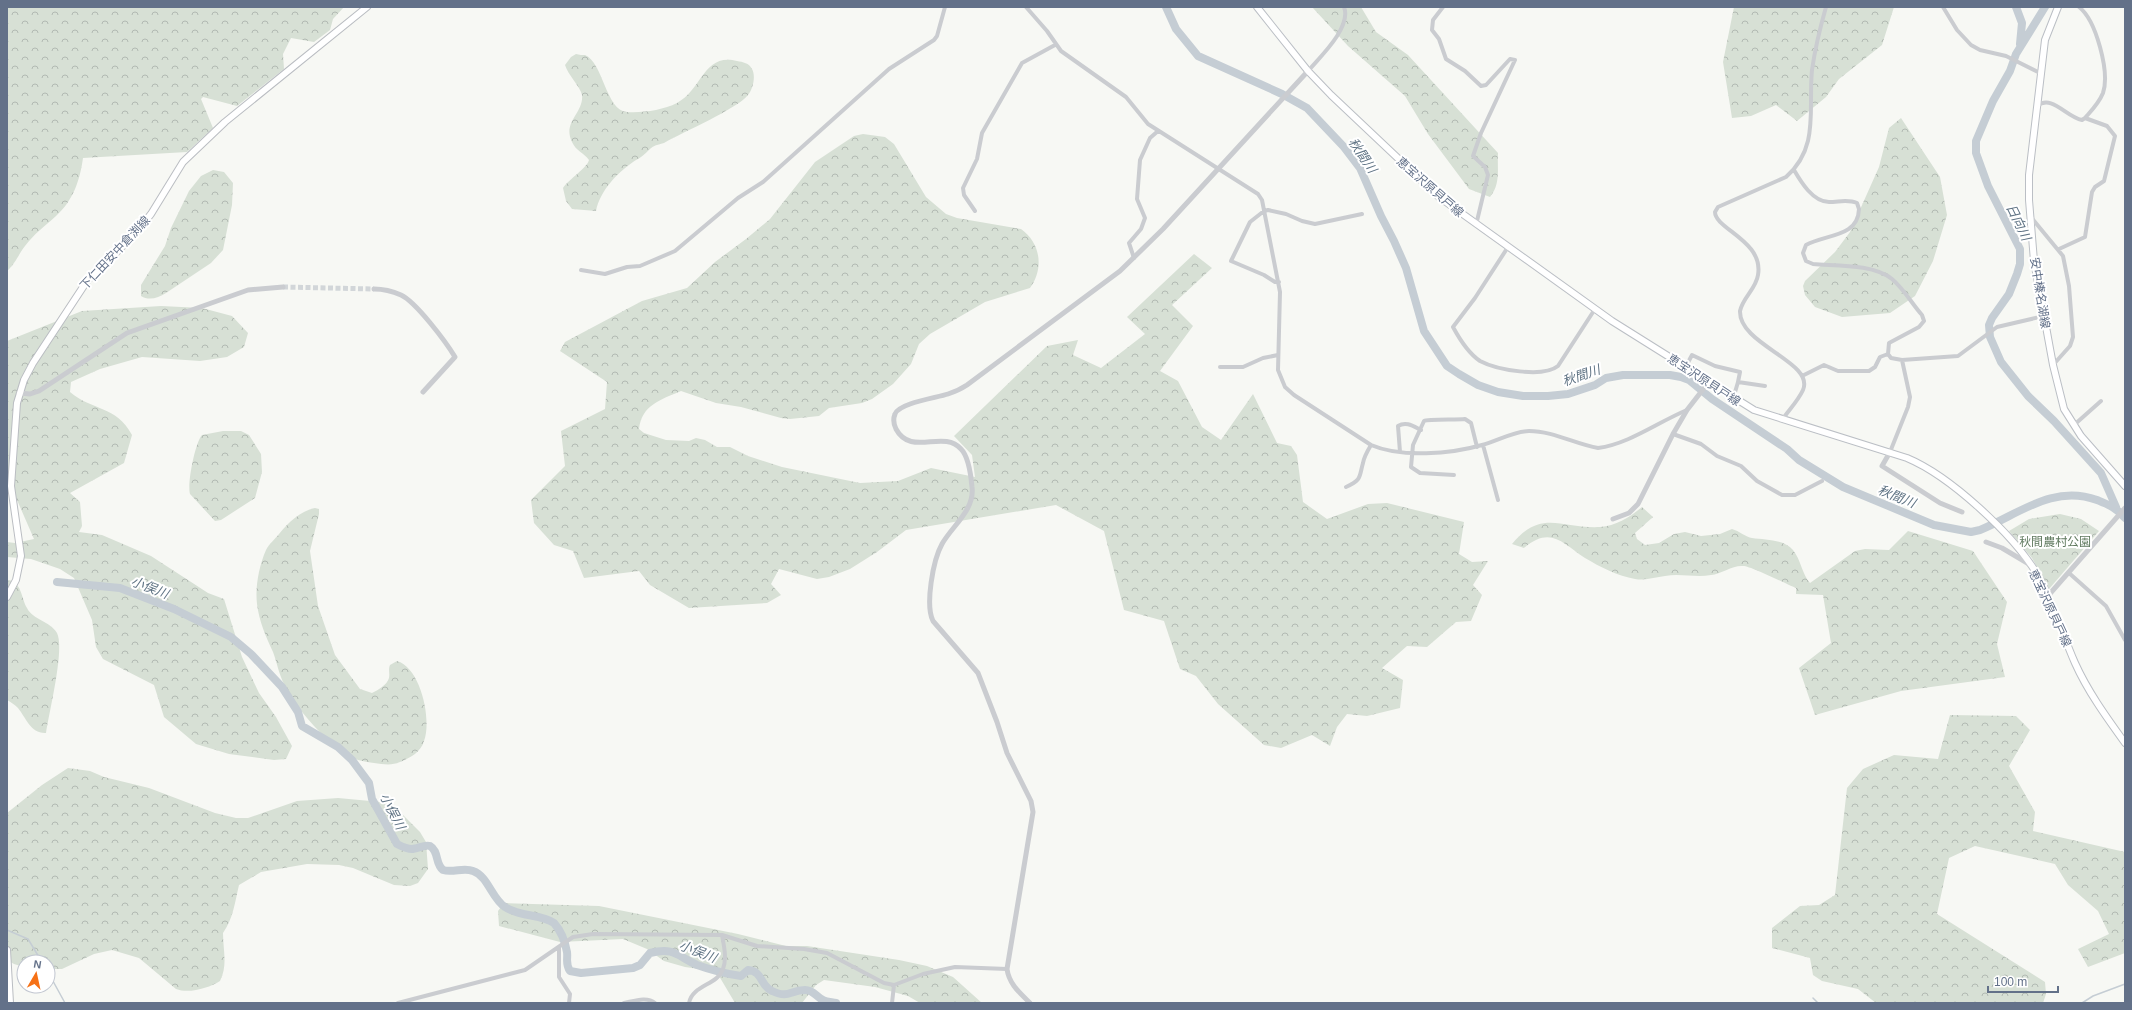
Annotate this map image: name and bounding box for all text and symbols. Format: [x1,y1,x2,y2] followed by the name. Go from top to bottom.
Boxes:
[1345,135,1381,177] water label: 秋間川
[1394,154,1466,220] street label: 恵宝沢原貝戸線
[2003,201,2035,245] water label: 日向川
[77,213,153,293] street label: 下仁田安中倉渕線
[2027,256,2053,330] street label: 安中榛名湖線
[1665,351,1743,409] street label: 恵宝沢原貝戸線
[1560,361,1604,389] water label: 秋間川
[1876,482,1920,511] water label: 秋間川
[2019,535,2091,549] park label: 秋間農村公園
[2026,567,2074,649] street label: 恵宝沢原貝戸線
[129,573,173,602] water label: 小俣川
[377,790,409,834] water label: 小俣川
[677,937,721,966] water label: 小俣川
[16,954,56,994] north arrow
[33,958,42,971] text: N
[1988,968,2058,994] scale bar
[1994,975,2027,989] text: 100 m

